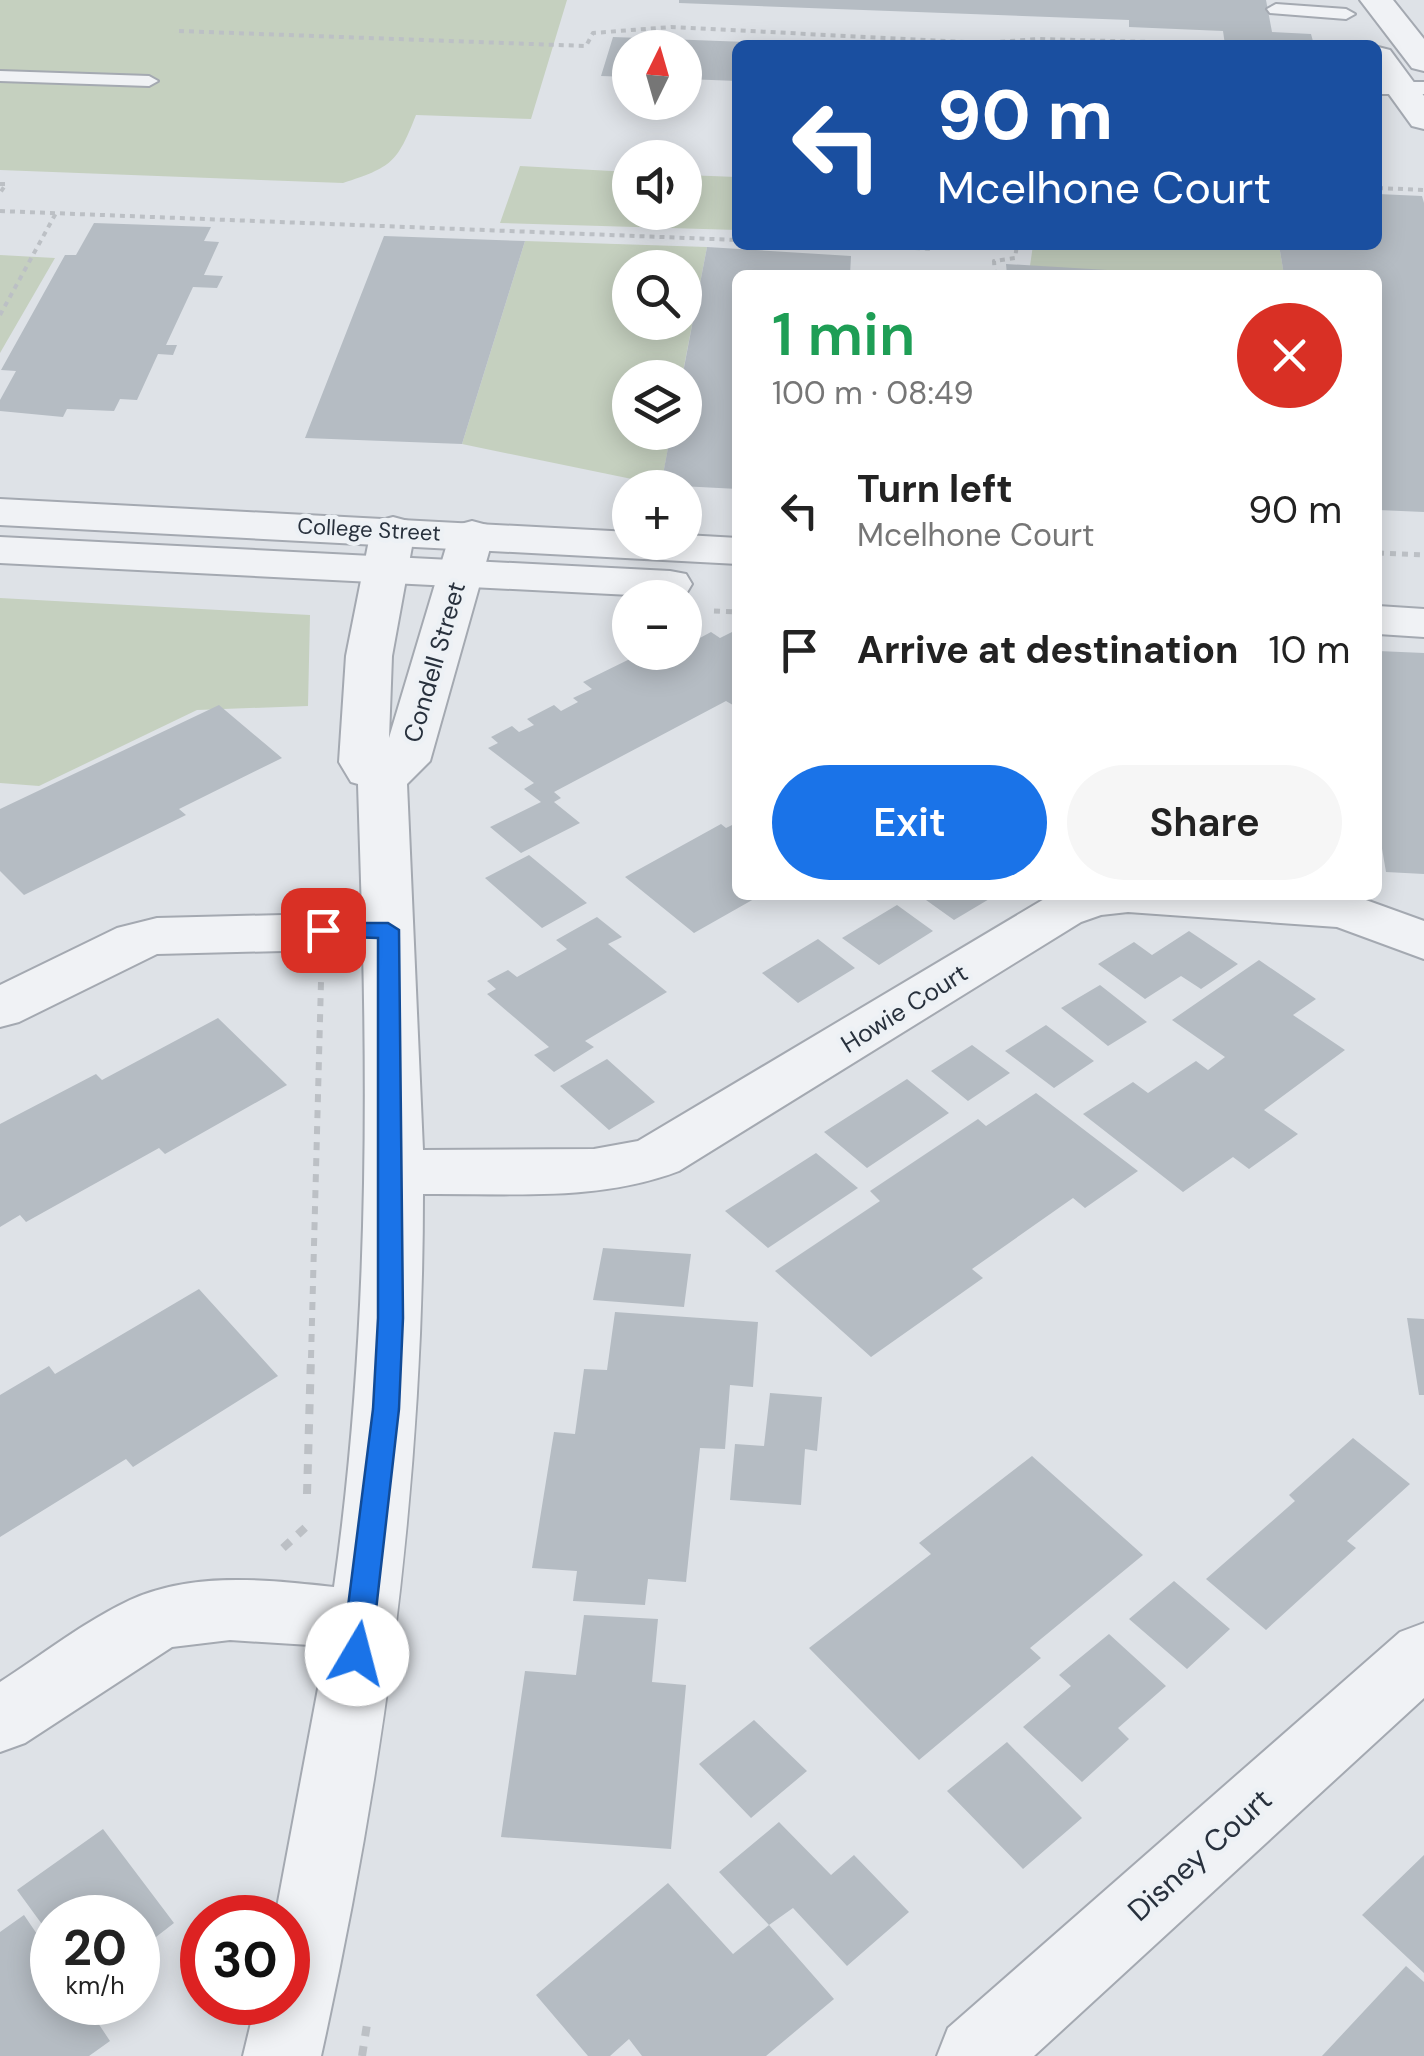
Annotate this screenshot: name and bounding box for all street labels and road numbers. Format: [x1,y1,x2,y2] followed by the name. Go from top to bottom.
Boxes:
[297,511,441,548] street label: College Street
[396,578,473,746] street label: Condell Street
[835,956,974,1060] street label: Howie Court
[1120,1780,1280,1930] street label: Disney Court

